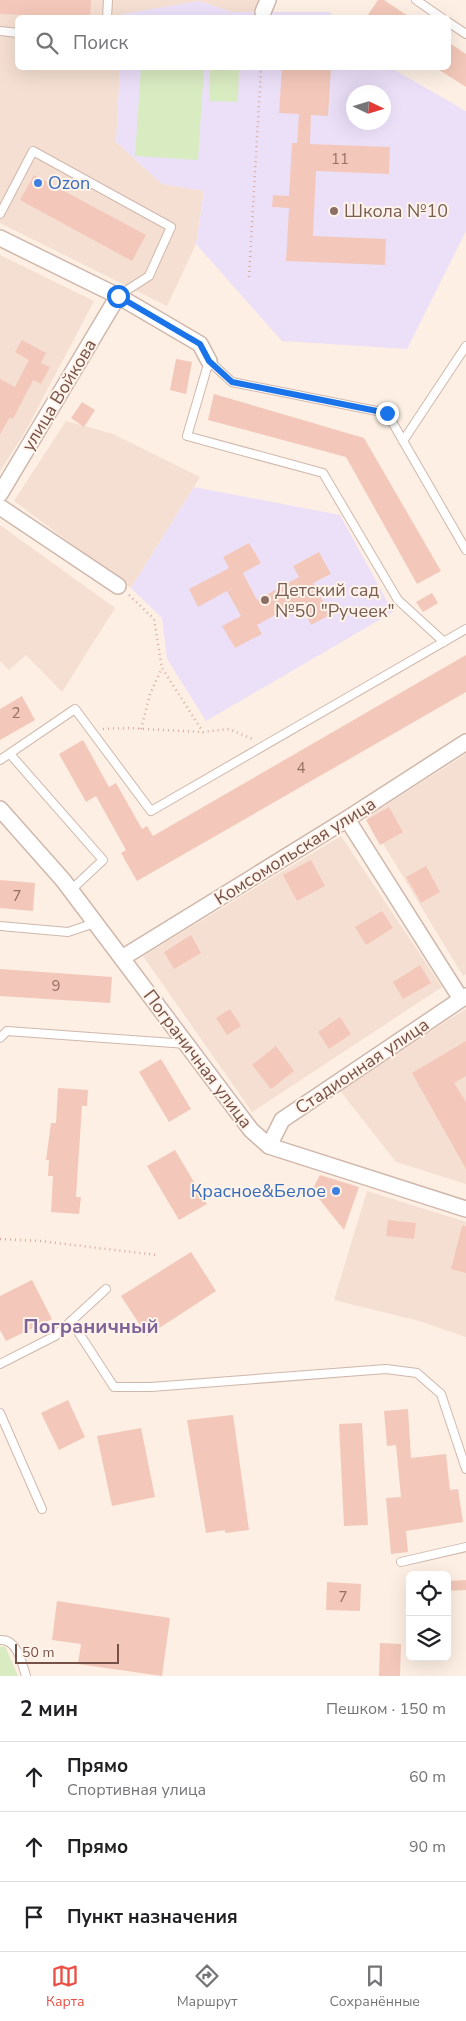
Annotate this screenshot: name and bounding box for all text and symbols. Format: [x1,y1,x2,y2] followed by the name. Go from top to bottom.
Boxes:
[15,15,451,70] search box
[33,29,61,57] icon: search
[73,30,128,56] text: Поиск
[346,85,391,130] north arrow
[331,149,349,169] house number: 11
[48,171,90,195] place label: Ozon
[32,177,44,189] marker: Ozon
[344,199,448,223] place label: Школа №10
[328,205,340,217] marker: Школа №10
[107,285,130,308] route start
[16,334,102,456] street label: улица Войкова
[376,402,399,425] route end
[275,578,394,623] place label: Детский сад №50 "Ручеек"
[259,594,271,606] marker: Детский сад №50 "Ручеек"
[11,703,21,723] house number: 2
[296,758,306,778] house number: 4
[210,791,380,911] street label: Комсомольская улица
[12,886,22,906] house number: 7
[51,976,61,996] house number: 9
[138,985,258,1133] street label: Пограничная улица
[290,1012,434,1120] street label: Стадионная улица
[191,1179,326,1203] place label: Красное&Белое
[330,1185,342,1197] marker: Красное&Белое
[23,1313,159,1340] district label: Пограничный
[406,1571,451,1661] map controls
[406,1571,451,1616] button: locate
[338,1587,348,1607] house number: 7
[406,1616,451,1661] button: layers
[15,1641,119,1664] scale bar
[22,1643,54,1662] text: 50 m
[20,1695,78,1723] text: 2 мин
[326,1698,446,1720] text: Пешком · 150 m
[67,1753,128,1779] text: Прямо
[20,1763,48,1791] icon: ahead
[409,1766,446,1788] text: 60 m
[67,1779,206,1801] text: Спортивная улица
[20,1833,48,1861] icon: ahead
[67,1834,128,1860] text: Прямо
[409,1836,446,1858] text: 90 m
[20,1903,48,1931] icon: arrive
[67,1904,238,1930] text: Пункт назначения
[46,1962,85,2011] tab: Карта
[177,1962,237,2011] tab: Маршрут
[329,1962,420,2011] tab: Сохранённые

